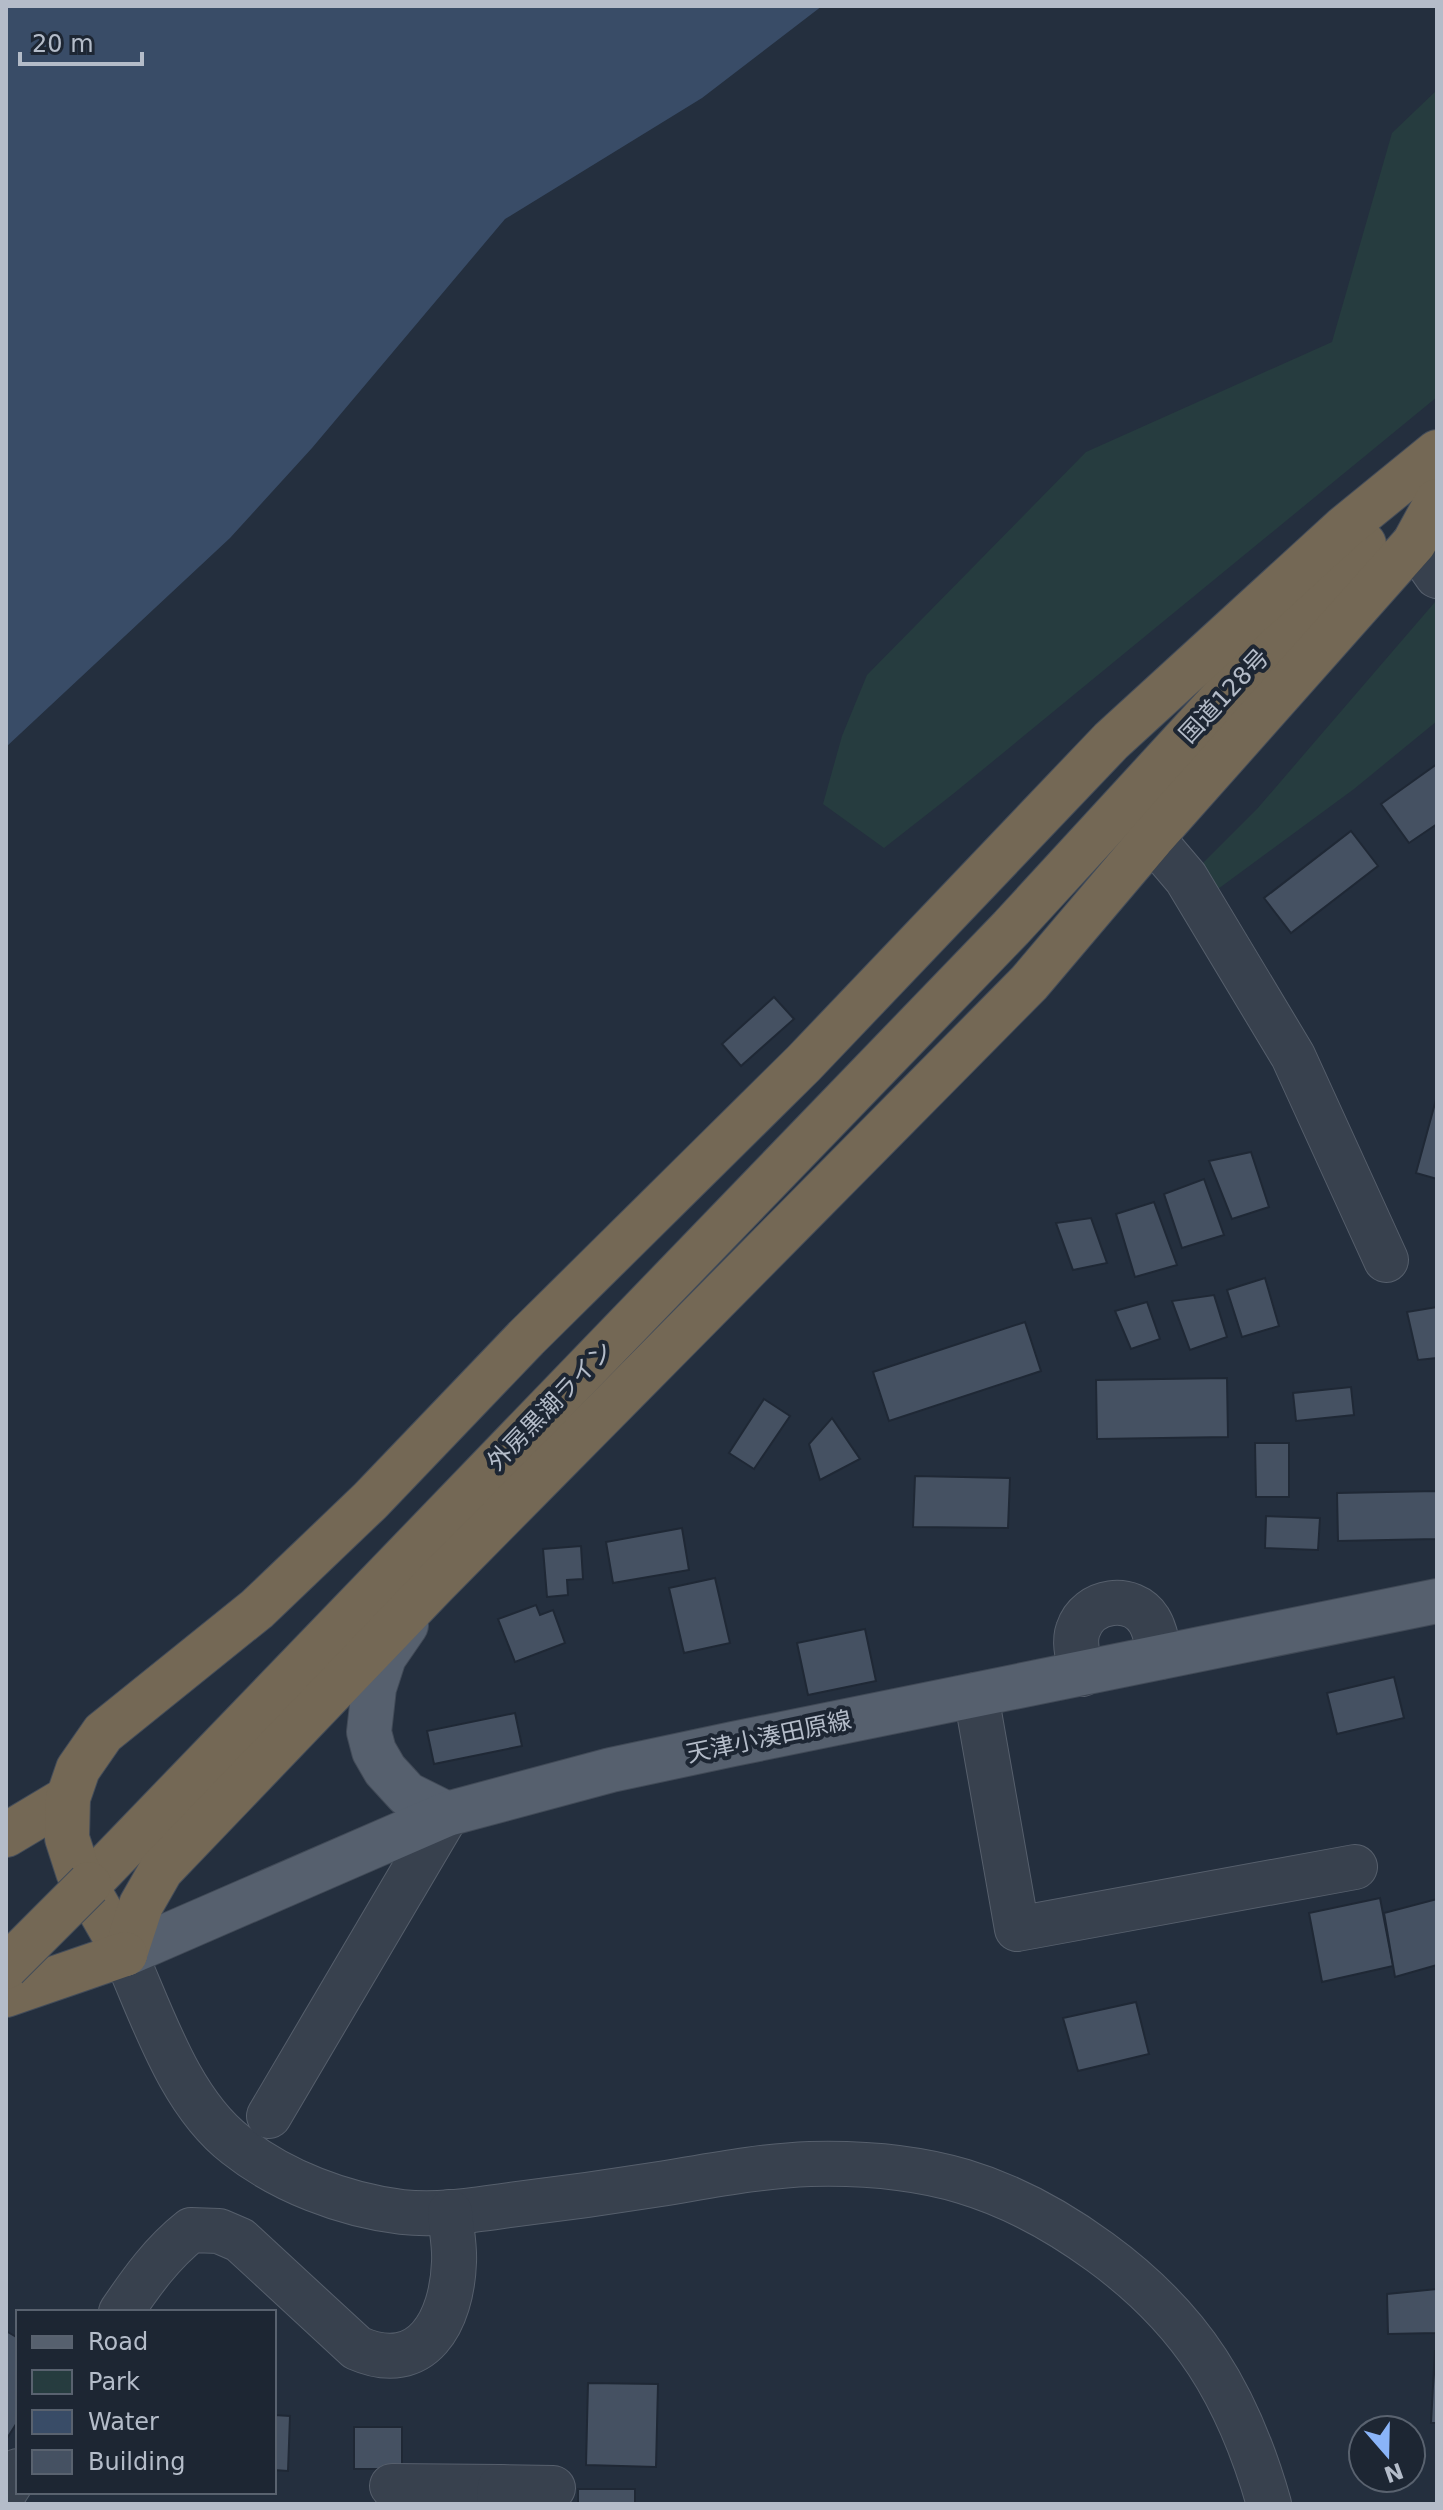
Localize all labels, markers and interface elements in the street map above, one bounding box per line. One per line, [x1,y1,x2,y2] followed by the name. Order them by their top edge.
[20,16,142,66] scale bar
[32,30,94,58] text: 20 m
[1174,643,1274,749] street label: 国道128号
[482,1336,618,1476] street label: 外房黒潮ライン
[684,1706,854,1768] street label: 天津小湊田原線
[16,2310,276,2494] legend
[88,2328,148,2356] text: Road
[88,2368,140,2396] text: Park
[88,2408,159,2436] text: Water
[1347,2414,1427,2494] north arrow
[88,2448,185,2476] text: Building
[1381,2457,1407,2487] text: N

